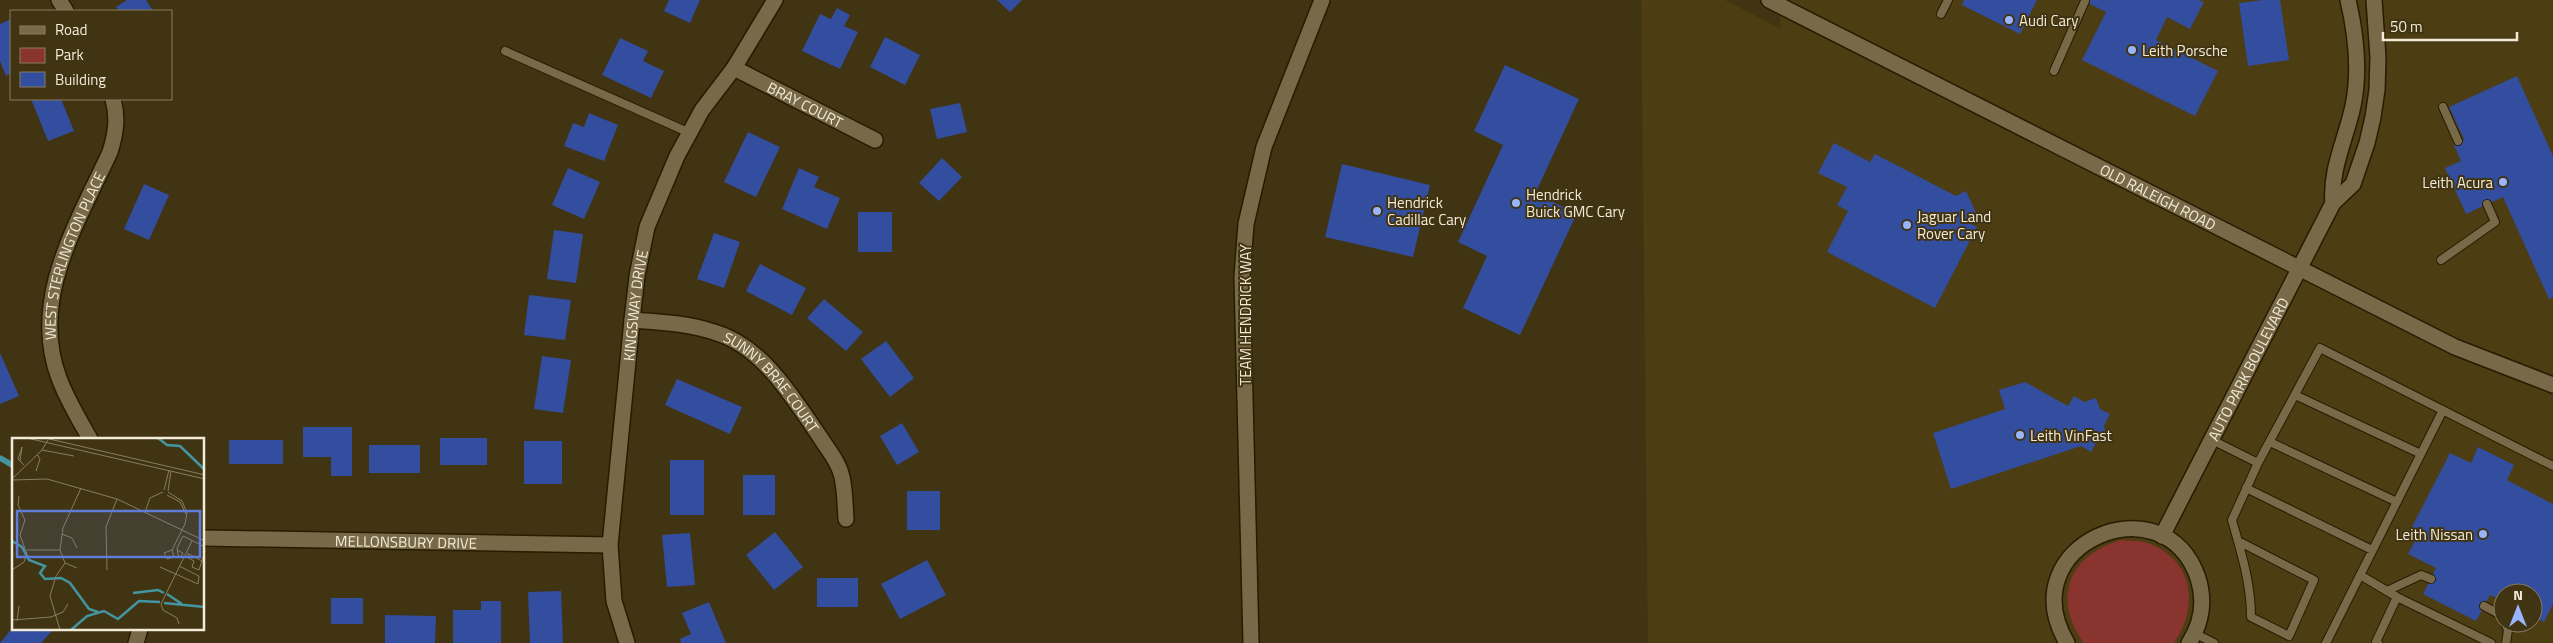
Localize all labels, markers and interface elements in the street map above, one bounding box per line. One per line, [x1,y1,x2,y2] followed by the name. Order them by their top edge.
[2019,9,2079,32] place label: Audi Cary
[10,10,172,100] legend
[2383,10,2517,42] scale bar
[2003,14,2015,26] marker: Audi Cary
[2390,15,2423,38] text: 50 m
[55,18,87,41] text: Road
[2142,39,2228,62] place label: Leith Porsche
[55,43,84,66] text: Park
[2126,44,2138,56] marker: Leith Porsche
[55,68,106,91] text: Building
[763,75,847,133] street label: BRAY COURT
[2096,158,2220,236] street label: OLD RALEIGH ROAD
[38,168,111,341] street label: WEST STERLINGTON PLACE
[2422,171,2493,194] place label: Leith Acura
[2497,176,2509,188] marker: Leith Acura
[1526,183,1625,223] place label: Hendrick Buick GMC Cary
[1387,191,1466,231] place label: Hendrick Cadillac Cary
[1510,197,1522,209] marker: Hendrick Buick GMC Cary
[1371,205,1383,217] marker: Hendrick Cadillac Cary
[1917,205,1991,245] place label: Jaguar Land Rover Cary
[1901,219,1913,231] marker: Jaguar Land Rover Cary
[1234,244,1257,386] street label: TEAM HENDRICK WAY
[617,248,654,362] street label: KINGSWAY DRIVE
[2201,293,2294,444] street label: AUTO PARK BOULEVARD
[720,325,825,437] street label: SUNNY BRAE COURT
[2030,424,2113,447] place label: Leith VinFast
[2014,429,2026,441] marker: Leith VinFast
[12,438,205,630] inset map
[2395,523,2473,546] place label: Leith Nissan
[2477,528,2489,540] marker: Leith Nissan
[335,529,477,554] street label: MELLONSBURY DRIVE
[2493,583,2543,633] north arrow
[2513,584,2523,605] text: N

